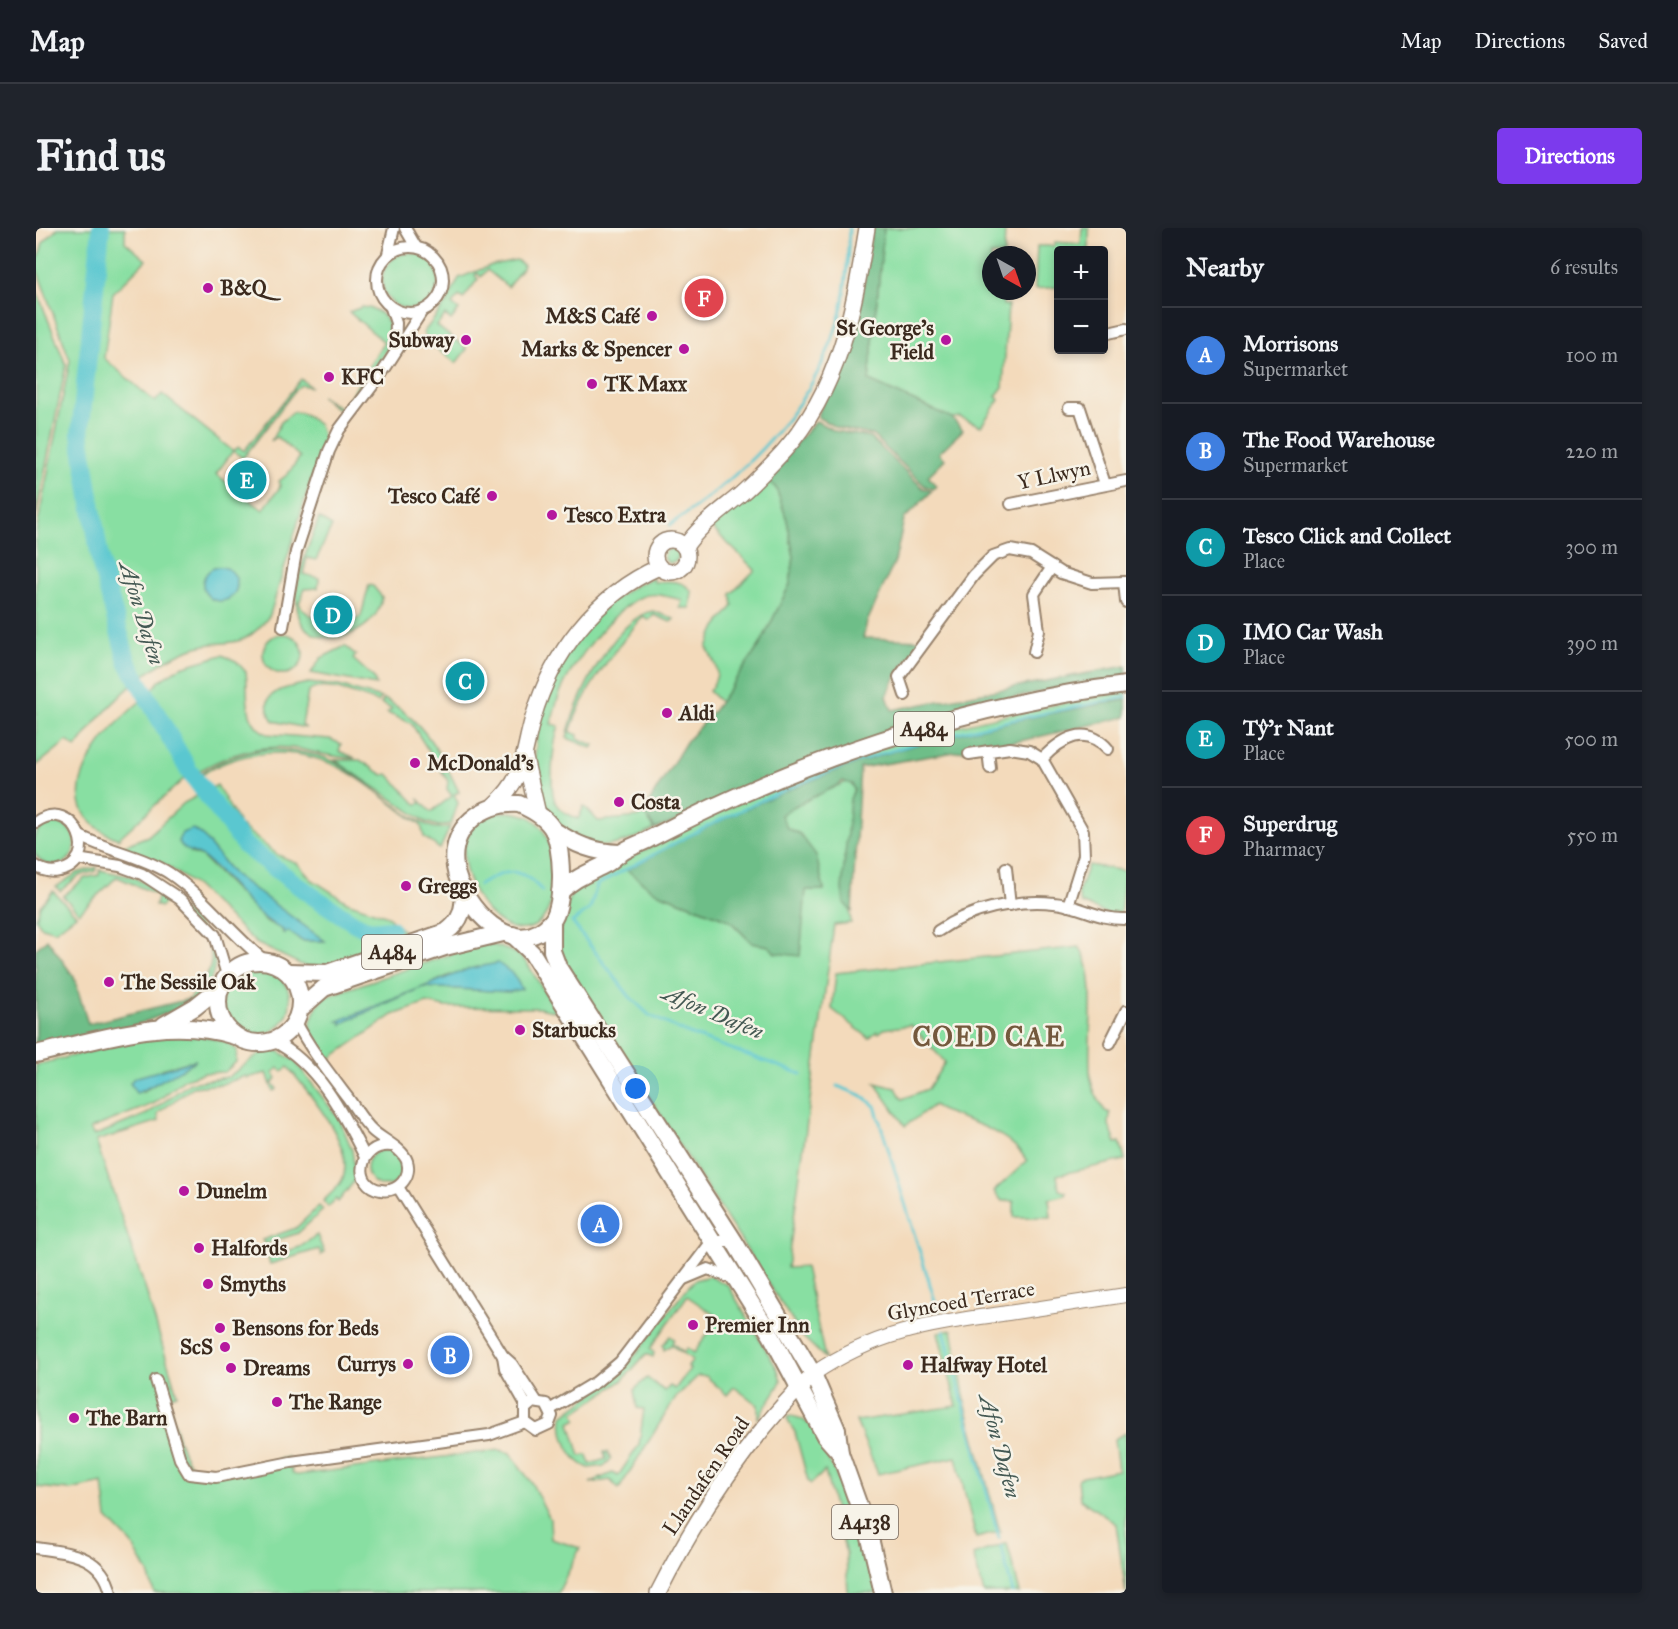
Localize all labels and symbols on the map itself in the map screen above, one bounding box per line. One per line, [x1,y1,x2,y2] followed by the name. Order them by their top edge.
[982,246,1036,300] north arrow
[220,275,282,301] place label: B&Q
[684,276,724,320] pin: F
[201,281,215,295] marker: B&Q
[545,303,640,329] place label: M&S Café
[645,309,659,323] marker: M&S Café
[836,315,934,365] place label: St George's Field
[389,327,455,353] place label: Subway
[459,333,473,347] marker: Subway
[939,333,953,347] marker: St George's Field
[521,336,673,362] place label: Marks & Spencer
[677,342,691,356] marker: Marks & Spencer
[341,364,384,390] place label: KFC
[322,370,336,384] marker: KFC
[603,371,688,397] place label: TK Maxx
[585,377,599,391] marker: TK Maxx
[1015,455,1093,495] street label: Y Llwyn
[228,458,266,502] pin: E
[387,483,480,509] place label: Tesco Café
[485,489,499,503] marker: Tesco Café
[563,502,667,528] place label: Tesco Extra
[545,508,559,522] marker: Tesco Extra
[113,556,171,669] water label: Afon Dafen
[314,592,352,638] pin: D
[446,658,484,704] pin: C
[677,700,715,726] place label: Aldi
[660,706,674,720] marker: Aldi
[894,712,954,746] road number: A484
[427,750,534,776] place label: McDonald's
[408,756,422,770] marker: McDonald's
[631,789,681,815] place label: Costa
[612,795,626,809] marker: Costa
[418,873,477,899] place label: Greggs
[399,879,413,893] marker: Greggs
[362,935,422,969] road number: A484
[120,969,257,995] place label: The Sessile Oak
[102,975,116,989] marker: The Sessile Oak
[657,978,768,1045] water label: Afon Dafen
[532,1017,616,1043] place label: Starbucks
[912,1020,1066,1053] district label: COED CAE
[513,1023,527,1037] marker: Starbucks
[621,1074,650,1103] your location
[196,1178,268,1204] place label: Dunelm
[177,1184,191,1198] marker: Dunelm
[580,1202,620,1246] pin: A
[211,1235,288,1261] place label: Halfords
[192,1241,206,1255] marker: Halfords
[220,1271,286,1297] place label: Smyths
[885,1275,1037,1327] street label: Glyncoed Terrace
[201,1277,215,1291] marker: Smyths
[705,1312,810,1338] place label: Premier Inn
[232,1315,379,1341] place label: Bensons for Beds
[686,1318,700,1332] marker: Premier Inn
[213,1321,227,1335] marker: Bensons for Beds
[430,1332,470,1378] pin: B
[180,1334,213,1360] place label: ScS
[218,1340,232,1354] marker: ScS
[337,1351,396,1377] place label: Currys
[920,1352,1048,1378] place label: Halfway Hotel
[243,1355,311,1381] place label: Dreams
[401,1357,415,1371] marker: Currys
[901,1358,915,1372] marker: Halfway Hotel
[224,1361,238,1375] marker: Dreams
[288,1389,382,1415] place label: The Range
[973,1389,1027,1502] water label: Afon Dafen
[270,1395,284,1409] marker: The Range
[85,1405,168,1431] place label: The Barn
[67,1411,81,1425] marker: The Barn
[657,1411,755,1540] street label: Llandafen Road
[832,1505,898,1539] road number: A4138

